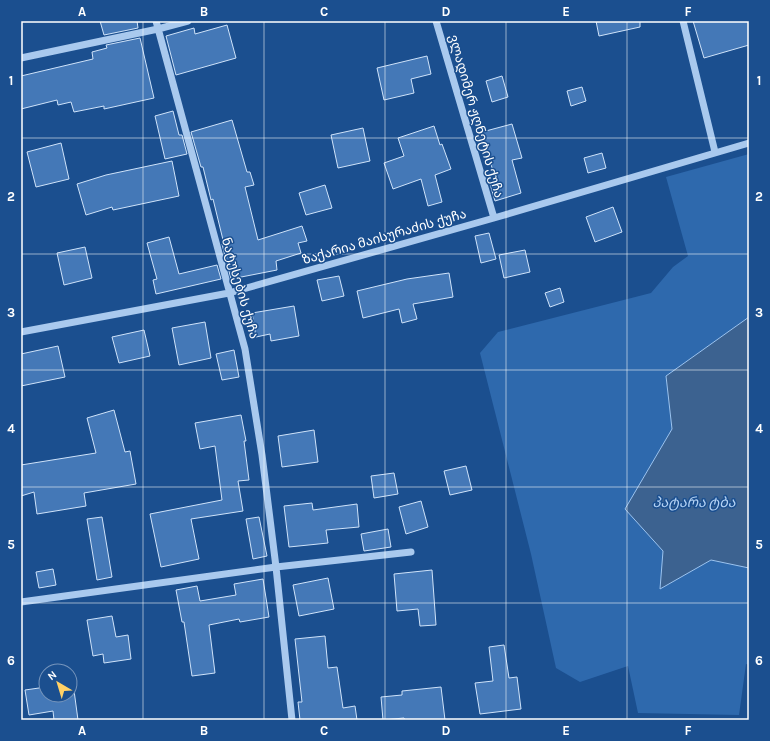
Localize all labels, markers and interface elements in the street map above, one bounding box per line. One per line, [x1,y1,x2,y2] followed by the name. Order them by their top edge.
[78,4,86,19] text: A
[200,4,208,19] text: B
[320,4,328,19] text: C
[442,4,451,19] text: D
[562,4,570,19] text: E
[684,4,692,19] text: F
[445,33,507,200] street label: ვლადიმერ ჟღნეტის ქუჩა
[9,73,13,88] text: 1
[757,73,761,88] text: 1
[7,189,15,204] text: 2
[755,189,763,204] text: 2
[300,206,468,267] street label: ზაქარია მაისურაძის ქუჩა
[219,236,262,340] street label: ნატუსების ქუჩა
[7,305,15,320] text: 3
[755,305,763,320] text: 3
[7,421,15,436] text: 4
[755,421,763,436] text: 4
[652,494,736,511] water label: პატარა ტბა
[7,537,15,552] text: 5
[755,537,763,552] text: 5
[7,653,15,668] text: 6
[755,653,763,668] text: 6
[38,663,78,703] north arrow
[45,668,59,683] text: N
[78,723,86,738] text: A
[200,723,208,738] text: B
[320,723,328,738] text: C
[442,723,451,738] text: D
[562,723,570,738] text: E
[684,723,692,738] text: F

